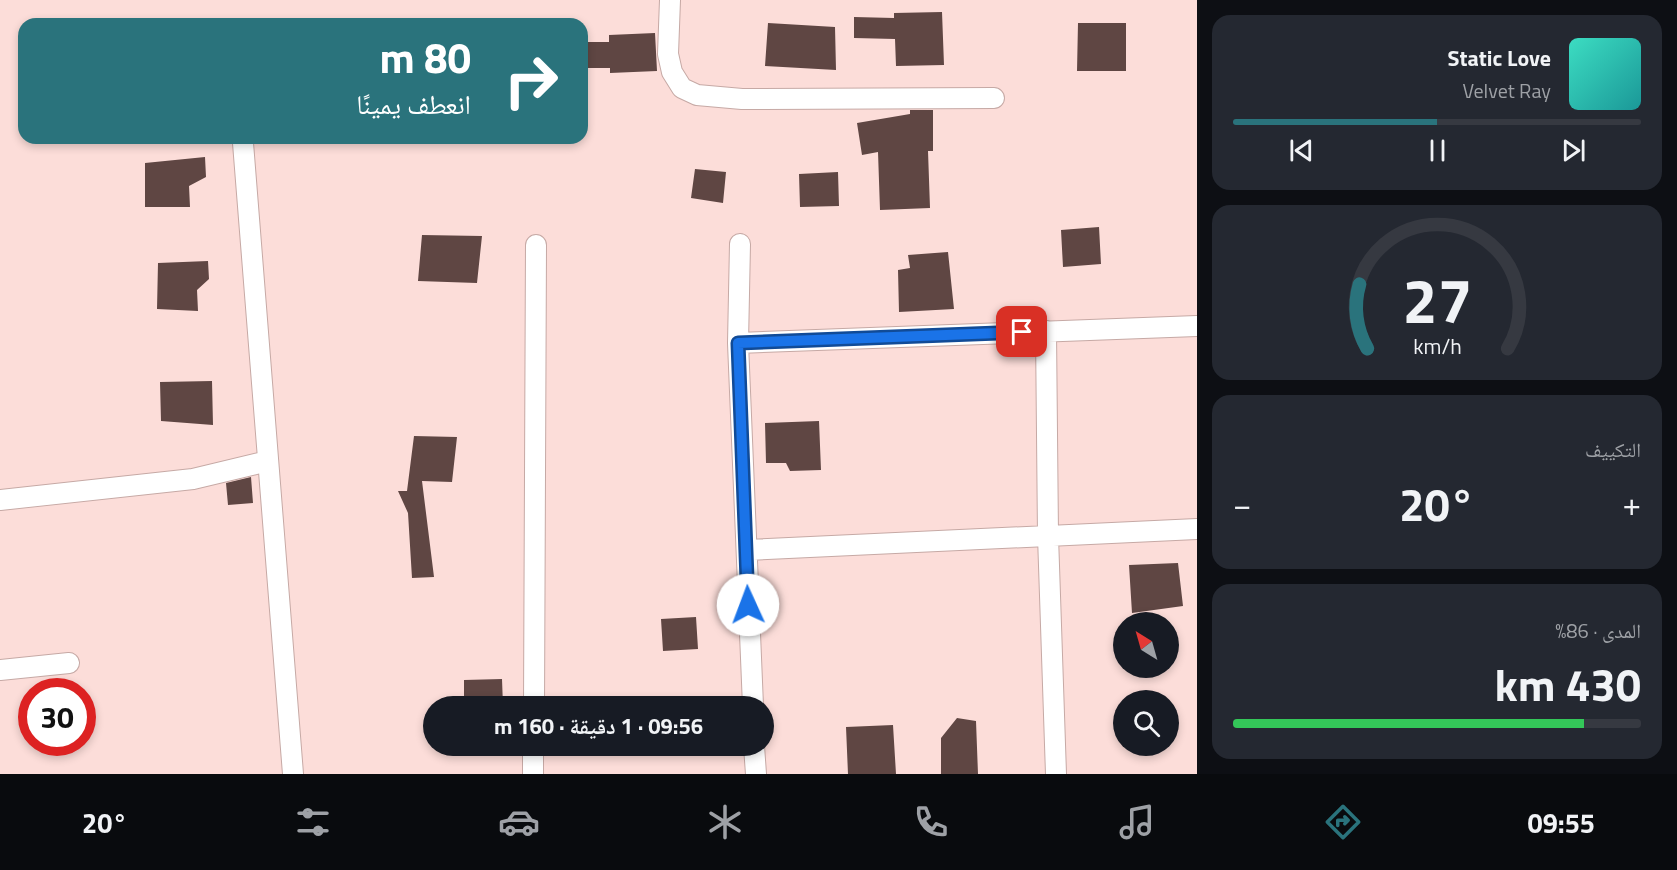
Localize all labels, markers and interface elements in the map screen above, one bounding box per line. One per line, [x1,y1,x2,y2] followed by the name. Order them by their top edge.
[379,25,471,89] text: 80 m
[1448,41,1551,75] text: Static Love
[492,42,570,120] icon: right
[1462,75,1551,106] text: Velvet Ray
[356,83,471,124] text: انعطف يمينًا
[1285,134,1318,167] icon: previous
[1421,134,1454,167] icon: pause
[1557,134,1590,167] icon: next
[1402,252,1472,347] text: 27
[996,306,1047,357] pin
[1005,315,1038,348] icon: arrive
[1413,331,1461,363] text: km/h
[1585,434,1641,465] text: التكييف
[1399,470,1475,538] text: 20°
[1233,479,1251,529] text: −
[1623,479,1641,529] text: +
[716,573,780,637] position arrow
[1113,612,1179,678] north arrow
[1113,612,1179,756] map controls
[1555,615,1641,646] text: المدى · 86%
[1495,650,1641,718] text: 430 km
[18,678,96,756] speed limit sign: 30
[1113,690,1179,756] button: search
[494,709,703,743] text: 09:56 · 1 دقيقة · 160 m
[292,801,334,843] icon: filters
[498,801,540,843] icon: car
[704,801,746,843] icon: climate
[910,801,952,843] icon: phone
[1116,801,1158,843] icon: music
[1322,801,1364,843] icon: directions
[82,802,127,843] text: 20°
[1528,802,1595,843] text: 09:55

